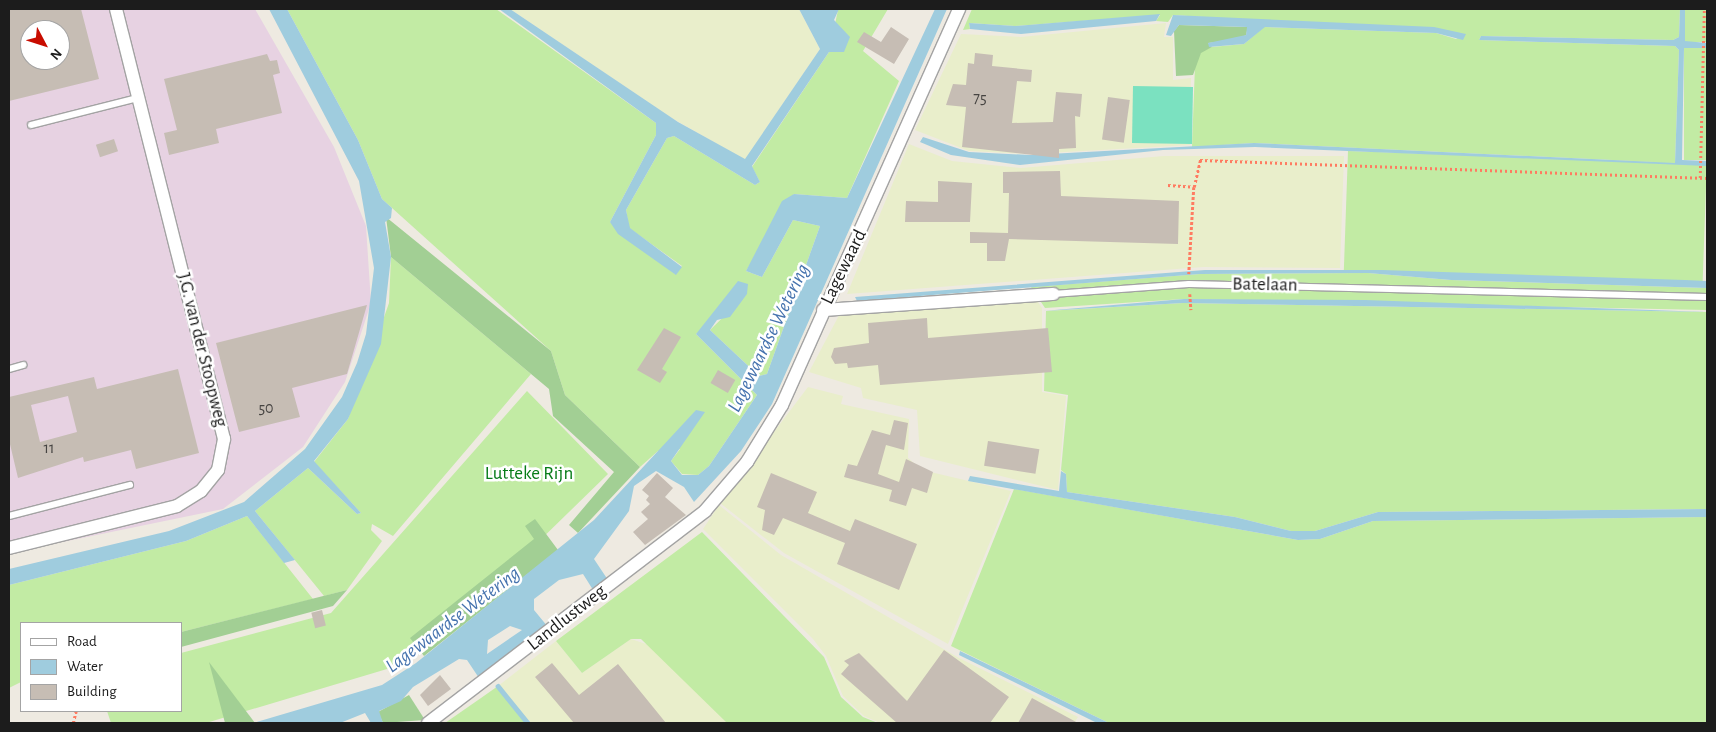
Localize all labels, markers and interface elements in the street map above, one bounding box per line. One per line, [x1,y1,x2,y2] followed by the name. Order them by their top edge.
[20,20,70,70] north arrow
[47,46,64,62] text: N
[973,88,987,108] house number: 75
[816,226,872,308] street label: Lagewaard
[723,260,815,416] water label: Lagewaardse Wetering
[172,271,232,429] street label: J.G. van der Stoopweg
[1232,273,1298,297] street label: Batelaan
[258,398,274,418] house number: 50
[43,438,55,458] house number: 11
[485,463,573,485] park label: Lutteke Rijn
[381,562,525,678] water label: Lagewaardse Wetering
[523,580,611,656] street label: Landlustweg
[20,622,182,712] legend
[67,634,97,649] text: Road
[67,659,103,674] text: Water
[67,684,117,699] text: Building

